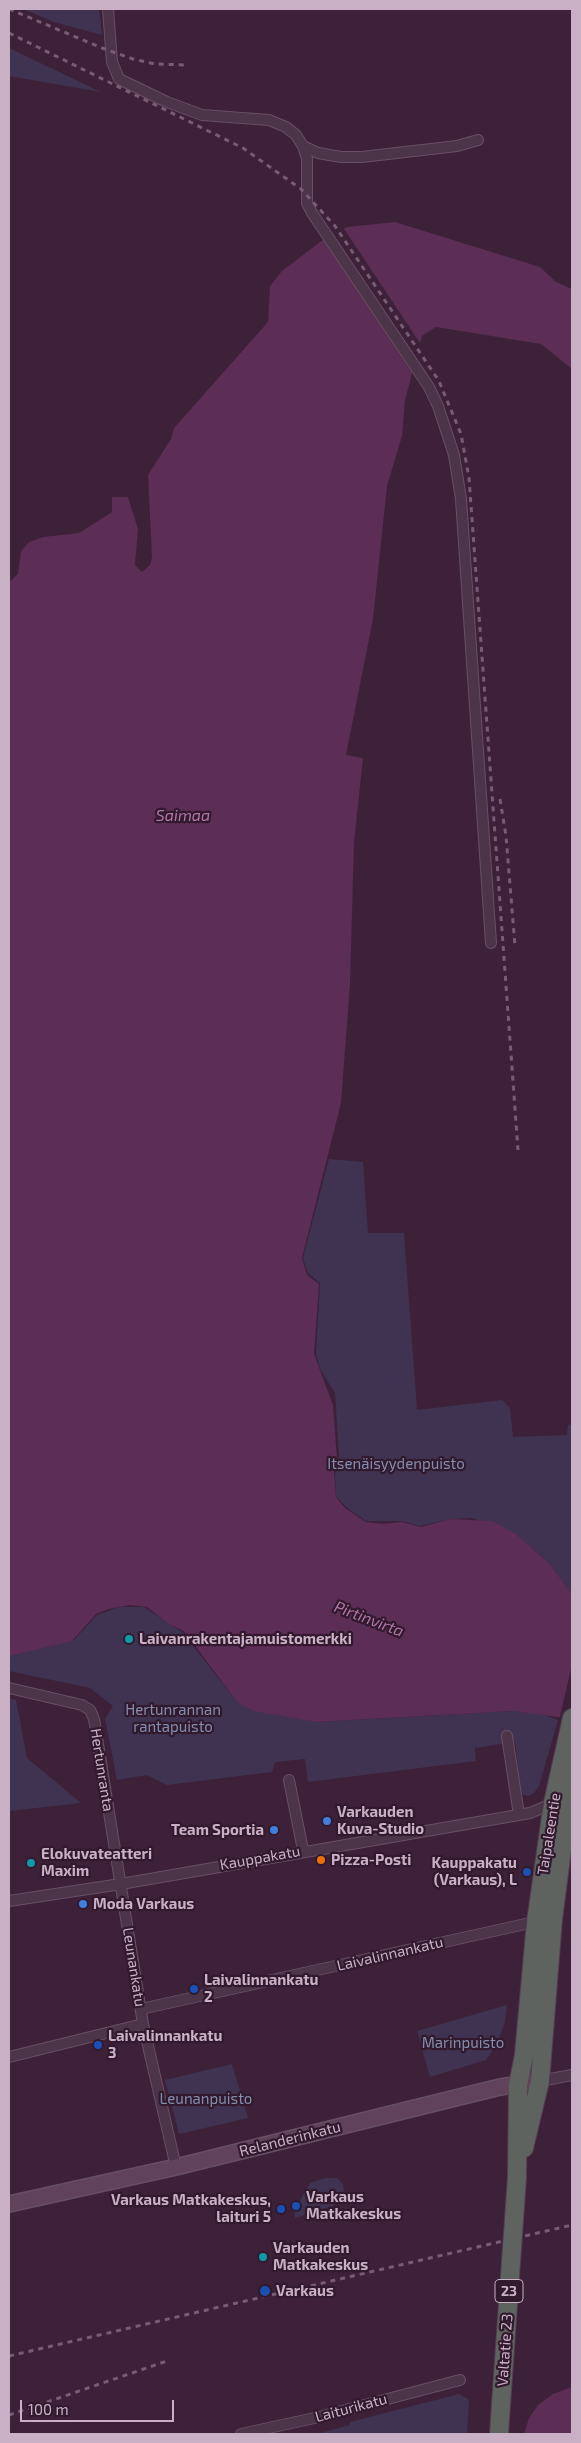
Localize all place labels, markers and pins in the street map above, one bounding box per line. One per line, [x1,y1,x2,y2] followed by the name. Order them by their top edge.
[139,1630,352,1648] place label: Laivanrakentajamuistomerkki
[123,1633,135,1645] marker: Laivanrakentajamuistomerkki
[337,1803,424,1838] place label: Varkauden Kuva-Studio
[321,1815,333,1827] marker: Varkauden Kuva-Studio
[171,1821,264,1839] place label: Team Sportia
[268,1824,280,1836] marker: Team Sportia
[41,1845,152,1880] place label: Elokuvateatteri Maxim
[331,1851,411,1869] place label: Pizza-Posti
[315,1854,327,1866] marker: Pizza-Posti
[432,1854,517,1889] place label: Kauppakatu (Varkaus), L
[25,1857,37,1869] marker: Elokuvateatteri Maxim
[521,1866,533,1878] marker: Kauppakatu (Varkaus), L
[93,1895,194,1913] place label: Moda Varkaus
[77,1898,89,1910] marker: Moda Varkaus
[204,1971,318,2006] place label: Laivalinnankatu 2
[188,1983,200,1995] marker: Laivalinnankatu 2
[108,2027,222,2062] place label: Laivalinnankatu 3
[92,2039,104,2051] marker: Laivalinnankatu 3
[306,2188,401,2223] place label: Varkaus Matkakeskus
[111,2191,271,2226] place label: Varkaus Matkakeskus, laituri 5
[290,2200,302,2212] marker: Varkaus Matkakeskus
[275,2203,287,2215] marker: Varkaus Matkakeskus, laituri 5
[273,2239,368,2274] place label: Varkauden Matkakeskus
[257,2251,269,2263] marker: Varkauden Matkakeskus
[276,2282,334,2300] place label: Varkaus
[258,2284,272,2298] marker: Varkaus

